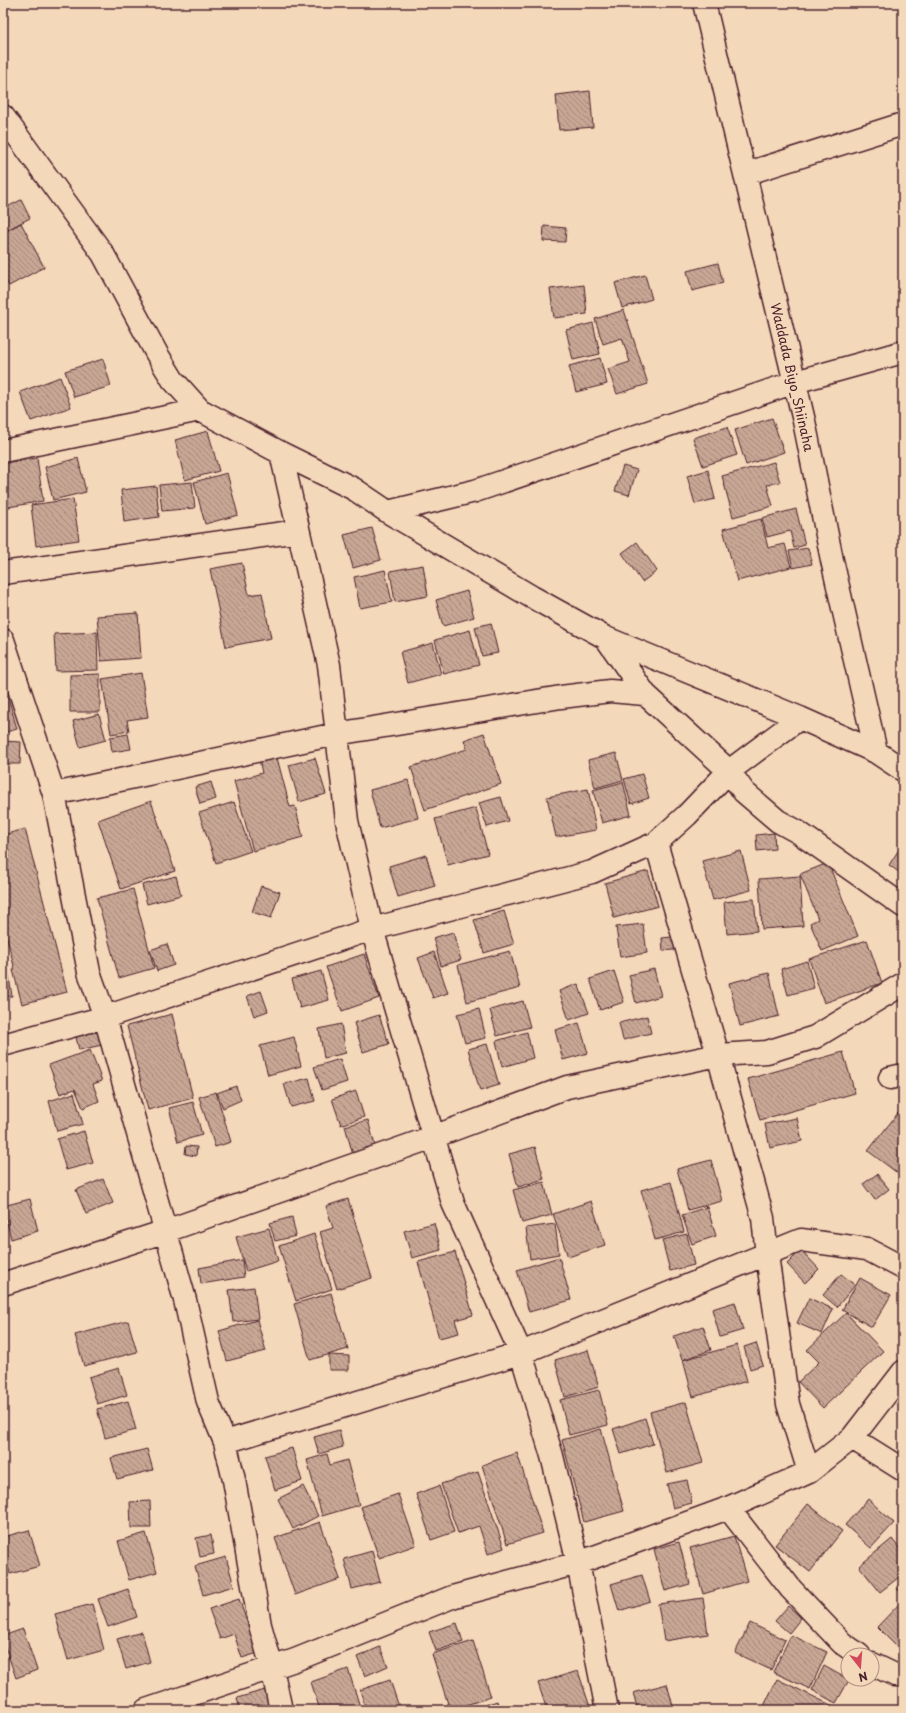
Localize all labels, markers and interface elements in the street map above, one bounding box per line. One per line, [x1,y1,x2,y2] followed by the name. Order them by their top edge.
[767,301,819,454] street label: Waddada Biyo_Shiinaha
[840,1647,880,1687] north arrow
[856,1668,870,1687] text: N

